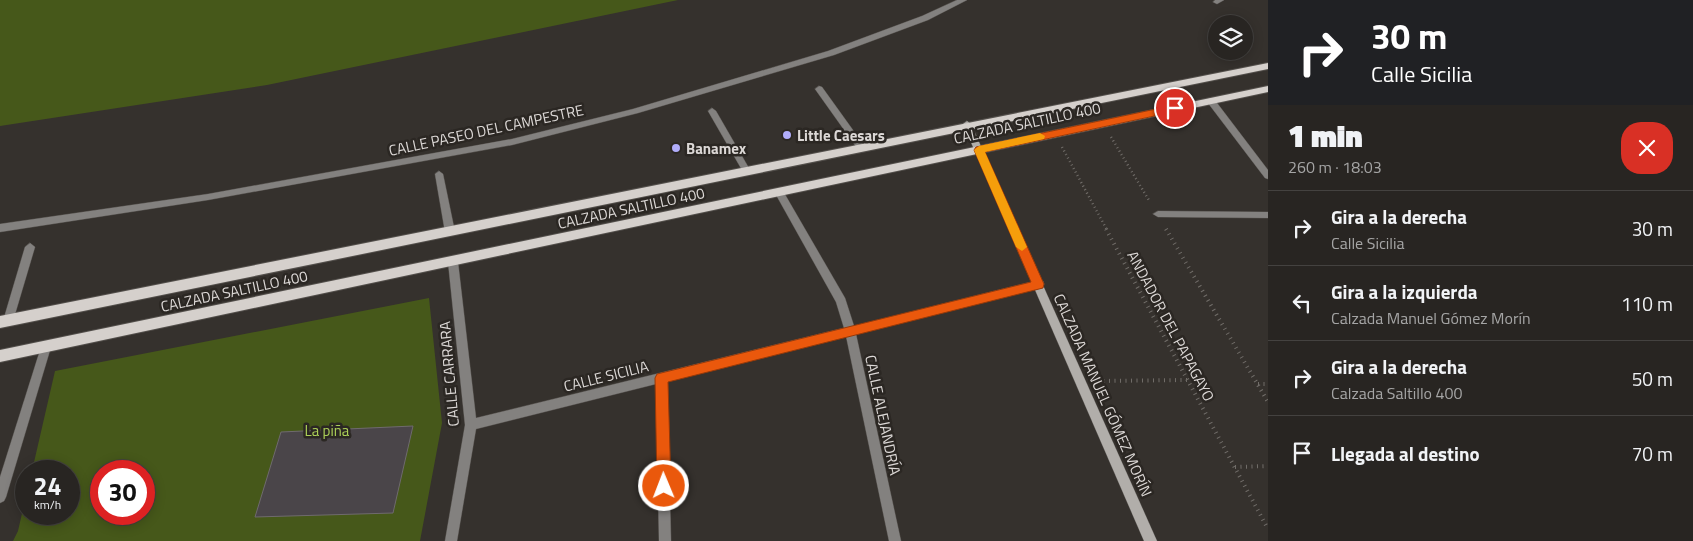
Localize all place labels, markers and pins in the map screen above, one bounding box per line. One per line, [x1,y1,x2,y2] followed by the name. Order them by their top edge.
[1154,87,1196,129] pin
[797,124,885,147] place label: Little Caesars
[781,129,793,141] marker: Little Caesars
[686,137,746,160] place label: Banamex
[670,142,682,154] marker: Banamex

